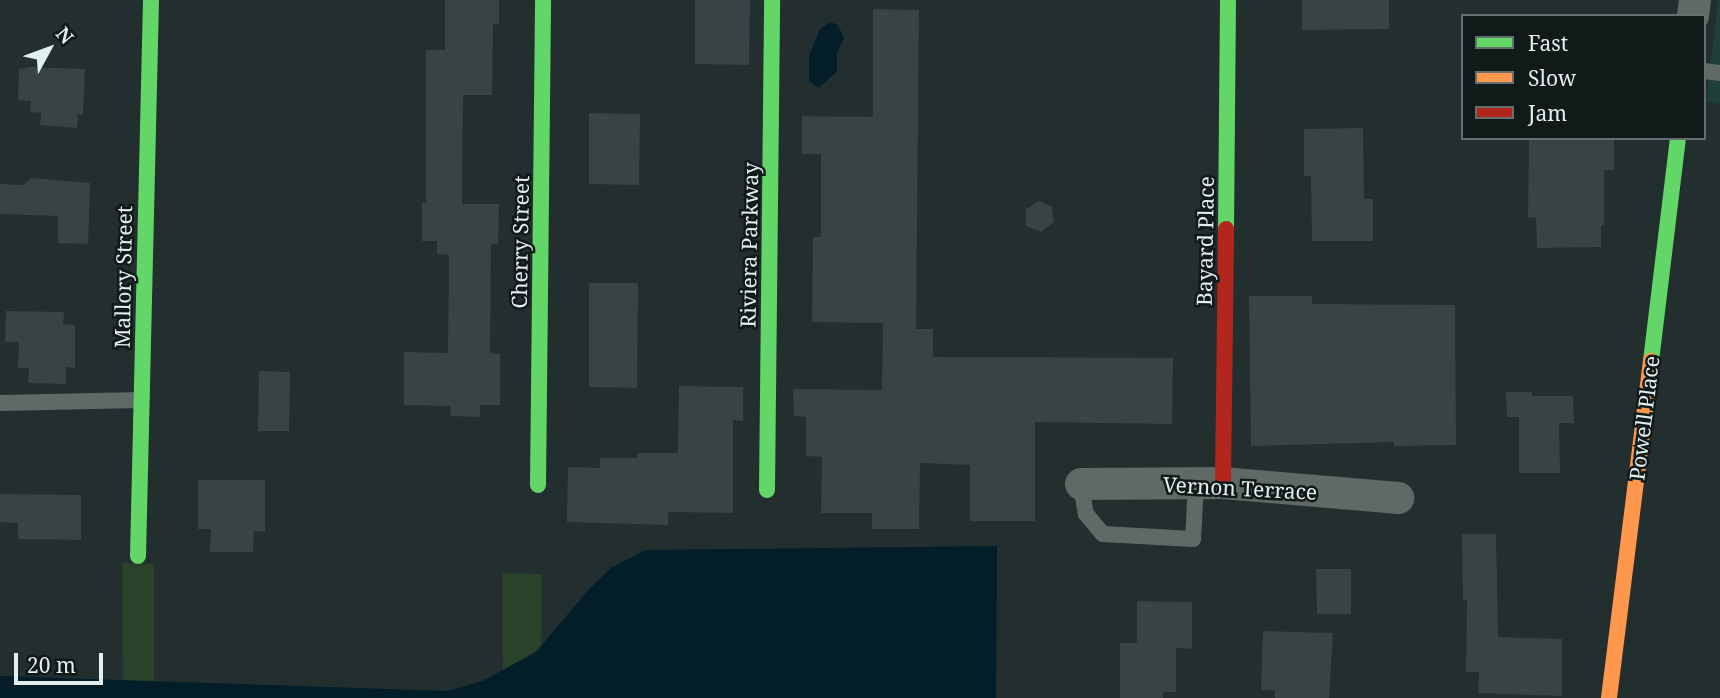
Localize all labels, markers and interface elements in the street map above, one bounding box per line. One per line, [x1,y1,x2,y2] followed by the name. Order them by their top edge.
[14,14,84,84] north arrow
[1461,14,1706,140] legend
[50,21,80,49] text: N
[1528,29,1568,57] text: Fast
[1528,64,1576,92] text: Slow
[1528,99,1567,127] text: Jam
[735,162,763,328] street label: Riviera Parkway
[506,175,534,309] street label: Cherry Street
[1191,176,1219,306] street label: Bayard Place
[109,206,137,348] street label: Mallory Street
[1624,354,1664,482] street label: Powell Place
[1162,471,1318,505] street label: Vernon Terrace
[18,638,107,682] scale bar
[27,651,76,679] text: 20 m

